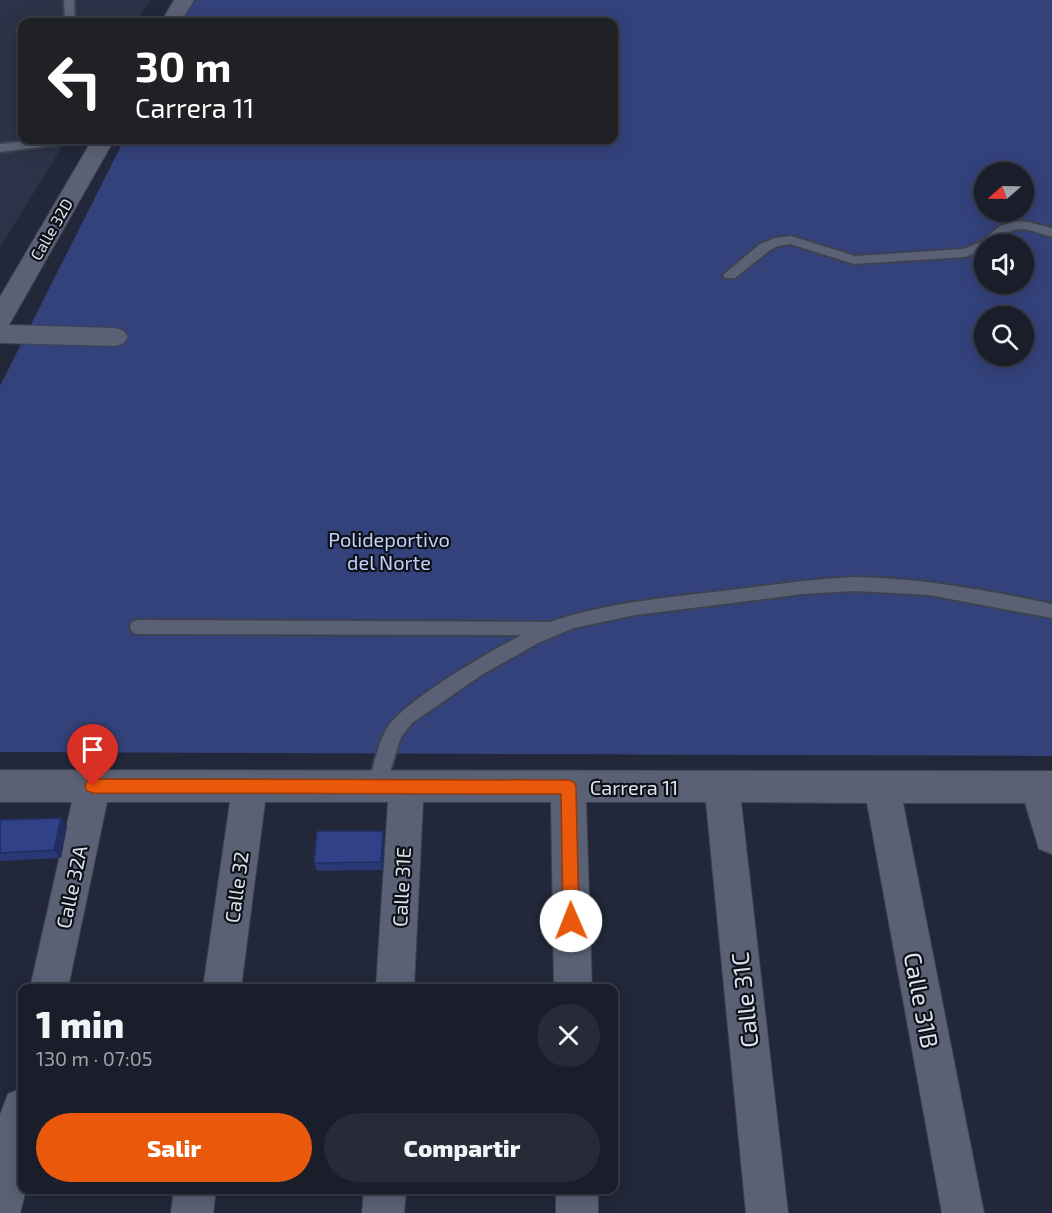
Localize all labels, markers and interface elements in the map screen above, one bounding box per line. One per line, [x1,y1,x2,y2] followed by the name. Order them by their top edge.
[135,40,231,90] text: 30 m
[36,42,114,120] icon: left
[135,91,254,123] text: Carrera 11
[974,162,1034,222] north arrow
[974,162,1034,366] map controls
[26,195,76,263] street label: Calle 32D
[974,234,1034,294] button: sound
[974,306,1034,366] button: search
[328,527,450,574] park label: Polideportivo del Norte
[67,724,118,786] pin
[76,733,109,766] icon: arrive
[590,775,678,799] street label: Carrera 11
[51,843,92,931] street label: Calle 32A
[387,847,415,927] street label: Calle 31E
[219,850,253,924] street label: Calle 32
[539,889,603,953] position arrow
[898,950,946,1050] street label: Calle 31B
[725,951,763,1049] street label: Calle 31C
[36,1002,124,1045] text: 1 min
[537,1004,600,1067] button: close
[36,1046,153,1070] text: 130 m · 07:05
[36,1113,312,1182] button: Salir
[324,1113,600,1182] button: Compartir

